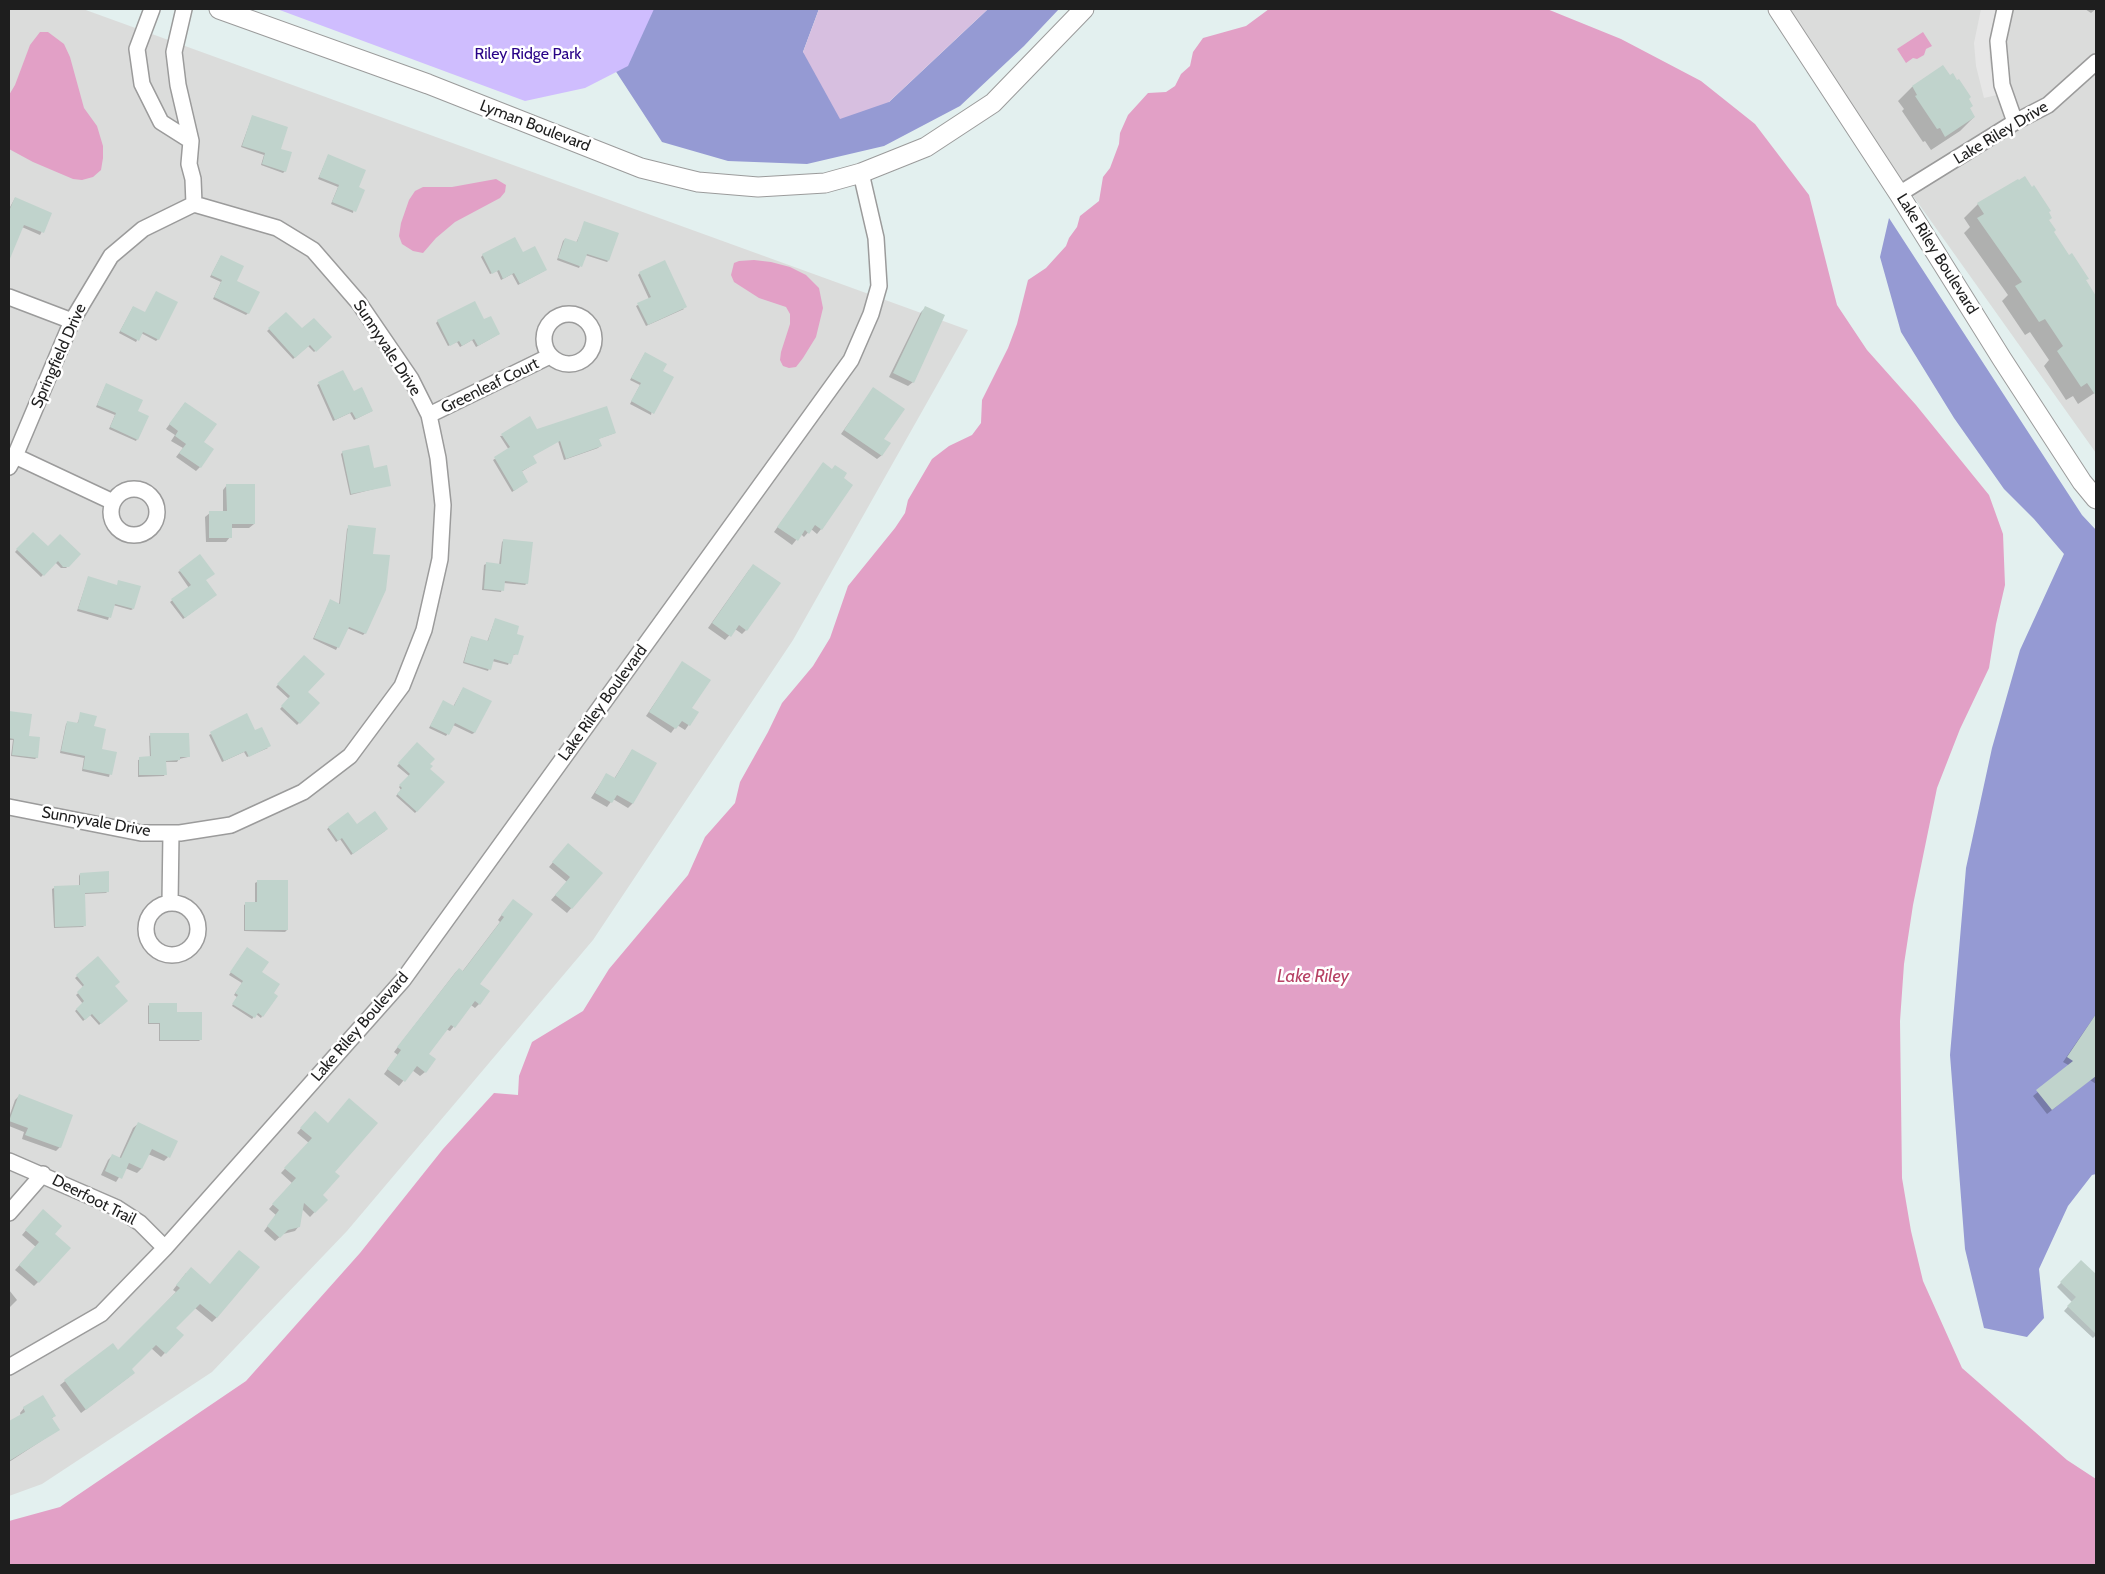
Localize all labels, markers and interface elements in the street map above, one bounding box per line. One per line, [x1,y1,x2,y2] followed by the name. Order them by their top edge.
[475,44,581,64] park label: Riley Ridge Park
[477,96,593,156] street label: Lyman Boulevard
[1950,97,2052,169] street label: Lake Riley Drive
[1892,190,1982,318] street label: Lake Riley Boulevard
[349,297,425,399] street label: Sunnyvale Drive
[27,301,91,411] street label: Springfield Drive
[438,354,542,418] street label: Greenleaf Court
[555,641,651,765] street label: Lake Riley Boulevard
[40,803,152,841] street label: Sunnyvale Drive
[1277,966,1349,988] water label: Lake Riley
[307,968,413,1086] street label: Lake Riley Boulevard
[49,1171,139,1229] street label: Deerfoot Trail

